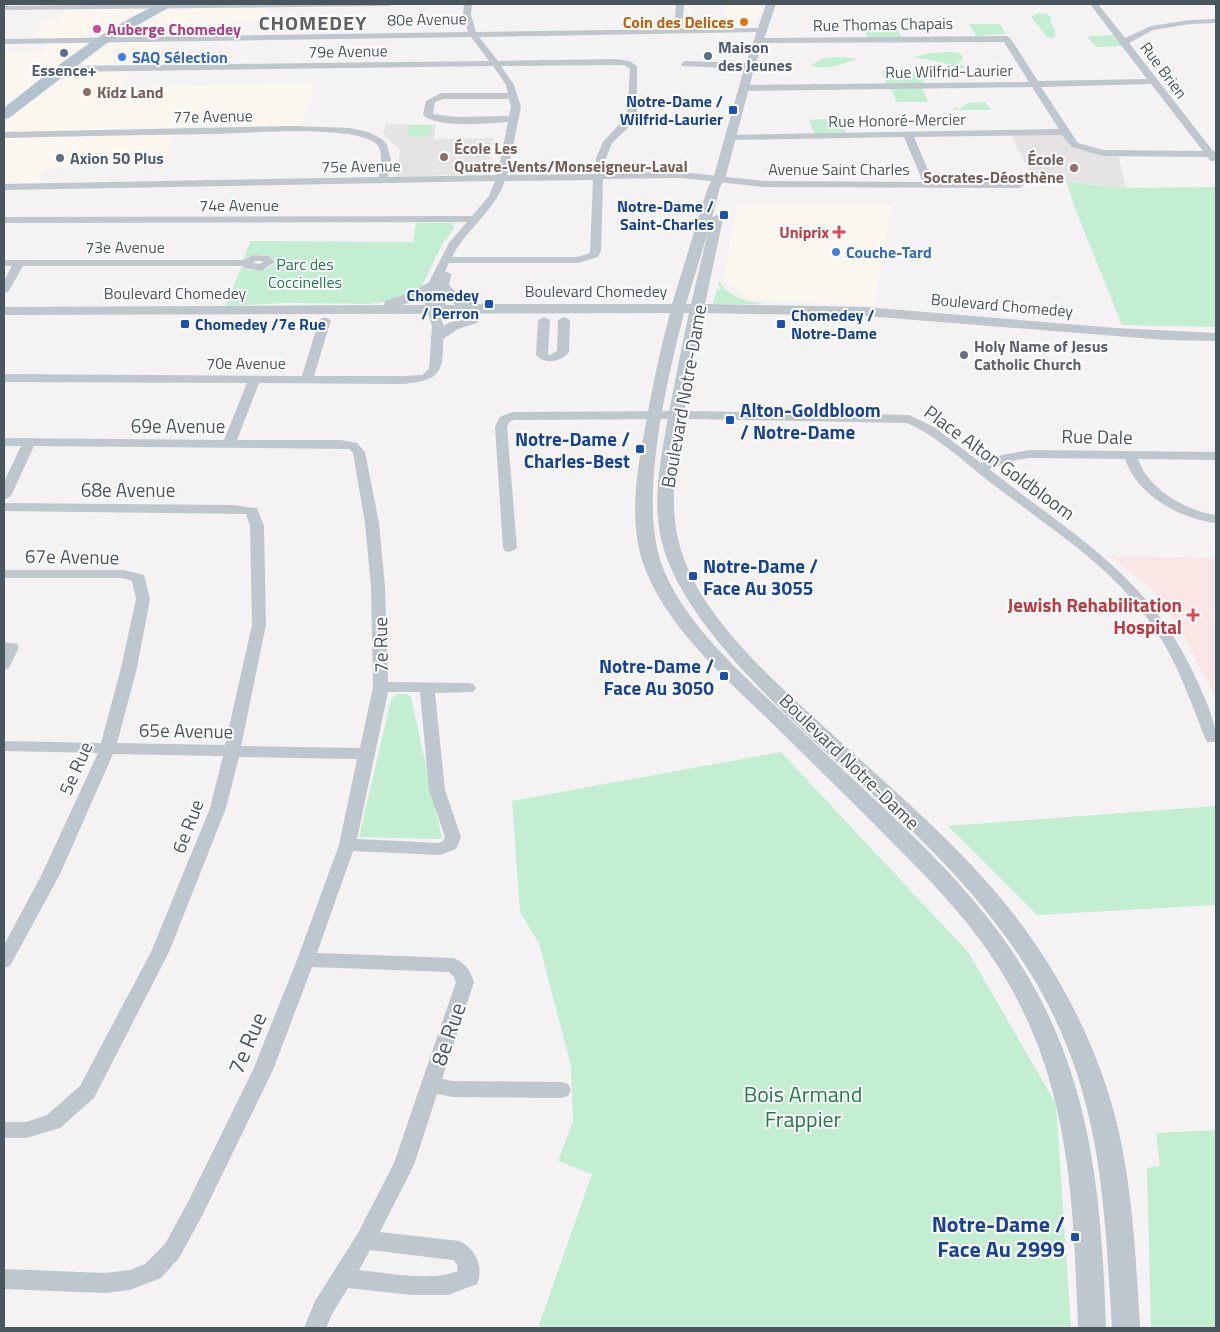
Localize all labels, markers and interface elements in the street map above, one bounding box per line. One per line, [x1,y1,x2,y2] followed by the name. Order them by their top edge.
[387,6,467,32] street label: 80e Avenue
[259,7,367,38] district label: CHOMEDEY
[623,10,734,34] place label: Coin des Delices
[813,11,953,37] street label: Rue Thomas Chapais
[738,16,750,28] marker: Coin des Delices
[107,17,241,41] place label: Auberge Chomedey
[91,23,103,35] marker: Auberge Chomedey
[718,35,792,77] place label: Maison des Jeunes
[1135,37,1193,103] street label: Rue Brien
[308,38,388,64] street label: 79e Avenue
[132,45,228,69] place label: SAQ Sélection
[58,47,70,59] marker: Essence+
[702,50,714,62] marker: Maison des Jeunes
[116,51,128,63] marker: SAQ Sélection
[31,58,97,82] place label: Essence+
[885,58,1014,84] street label: Rue Wilfrid-Laurier
[97,80,164,104] place label: Kidz Land
[81,86,93,98] marker: Kidz Land
[620,89,723,131] place label: Notre-Dame / Wilfrid-Laurier
[173,103,253,129] street label: 77e Avenue
[727,104,739,116] marker: Notre-Dame / Wilfrid-Laurier
[828,107,966,133] street label: Rue Honoré-Mercier
[454,136,688,178] place label: École Les Quatre-Vents/Monseigneur-Laval
[70,146,164,170] place label: Axion 50 Plus
[923,147,1064,189] place label: École Socrates-Déosthène
[438,151,450,163] marker: École Les Quatre-Vents/Monseigneur-Laval
[54,152,66,164] marker: Axion 50 Plus
[321,153,401,179] street label: 75e Avenue
[768,157,910,181] street label: Avenue Saint Charles
[1068,162,1080,174] marker: École Socrates-Déosthène
[199,193,279,217] street label: 74e Avenue
[617,194,714,236] place label: Notre-Dame / Saint-Charles
[718,209,730,221] marker: Notre-Dame / Saint-Charles
[779,220,829,244] place label: Uniprix
[833,226,845,238] marker: Uniprix
[85,235,165,259] street label: 73e Avenue
[846,240,932,264] place label: Couche-Tard
[830,246,842,258] marker: Couche-Tard
[268,252,342,294] park label: Parc des Coccinelles
[525,279,668,303] street label: Boulevard Chomedey
[104,281,247,305] street label: Boulevard Chomedey
[407,283,479,325] place label: Chomedey / Perron
[930,287,1074,323] street label: Boulevard Chomedey
[483,298,495,310] marker: Chomedey / Perron
[653,302,713,490] street label: Boulevard Notre-Dame
[791,303,877,345] place label: Chomedey / Notre-Dame
[195,312,326,336] place label: Chomedey /7e Rue
[179,318,191,330] marker: Chomedey /7e Rue
[775,318,787,330] marker: Chomedey / Notre-Dame
[974,334,1108,376] place label: Holy Name of Jesus Catholic Church
[958,349,970,361] marker: Holy Name of Jesus Catholic Church
[206,351,286,375] street label: 70e Avenue
[740,395,881,446] place label: Alton-Goldbloom / Notre-Dame
[918,397,1082,527] street label: Place Alton Goldbloom
[131,411,225,440] street label: 69e Avenue
[724,414,736,426] marker: Alton-Goldbloom / Notre-Dame
[1061,421,1133,451] street label: Rue Dale
[515,424,630,475] place label: Notre-Dame / Charles-Best
[634,443,646,455] marker: Notre-Dame / Charles-Best
[81,475,175,504] street label: 68e Avenue
[25,541,119,571] street label: 67e Avenue
[703,551,818,602] place label: Notre-Dame / Face Au 3055
[687,570,699,582] marker: Notre-Dame / Face Au 3055
[1008,590,1182,641] place label: Jewish Rehabilitation Hospital
[1186,608,1200,622] marker: Jewish Rehabilitation Hospital
[365,617,395,673] street label: 7e Rue
[599,651,714,702] place label: Notre-Dame / Face Au 3050
[718,670,730,682] marker: Notre-Dame / Face Au 3050
[773,686,927,836] street label: Boulevard Notre-Dame
[139,715,233,745] street label: 65e Avenue
[50,737,100,799] street label: 5e Rue
[163,795,211,857] street label: 6e Rue
[421,998,475,1070] street label: 8e Rue
[219,1007,275,1079] street label: 7e Rue
[744,1077,862,1136] park label: Bois Armand Frappier
[932,1207,1065,1266] place label: Notre-Dame / Face Au 2999
[1069,1231,1081,1243] marker: Notre-Dame / Face Au 2999

